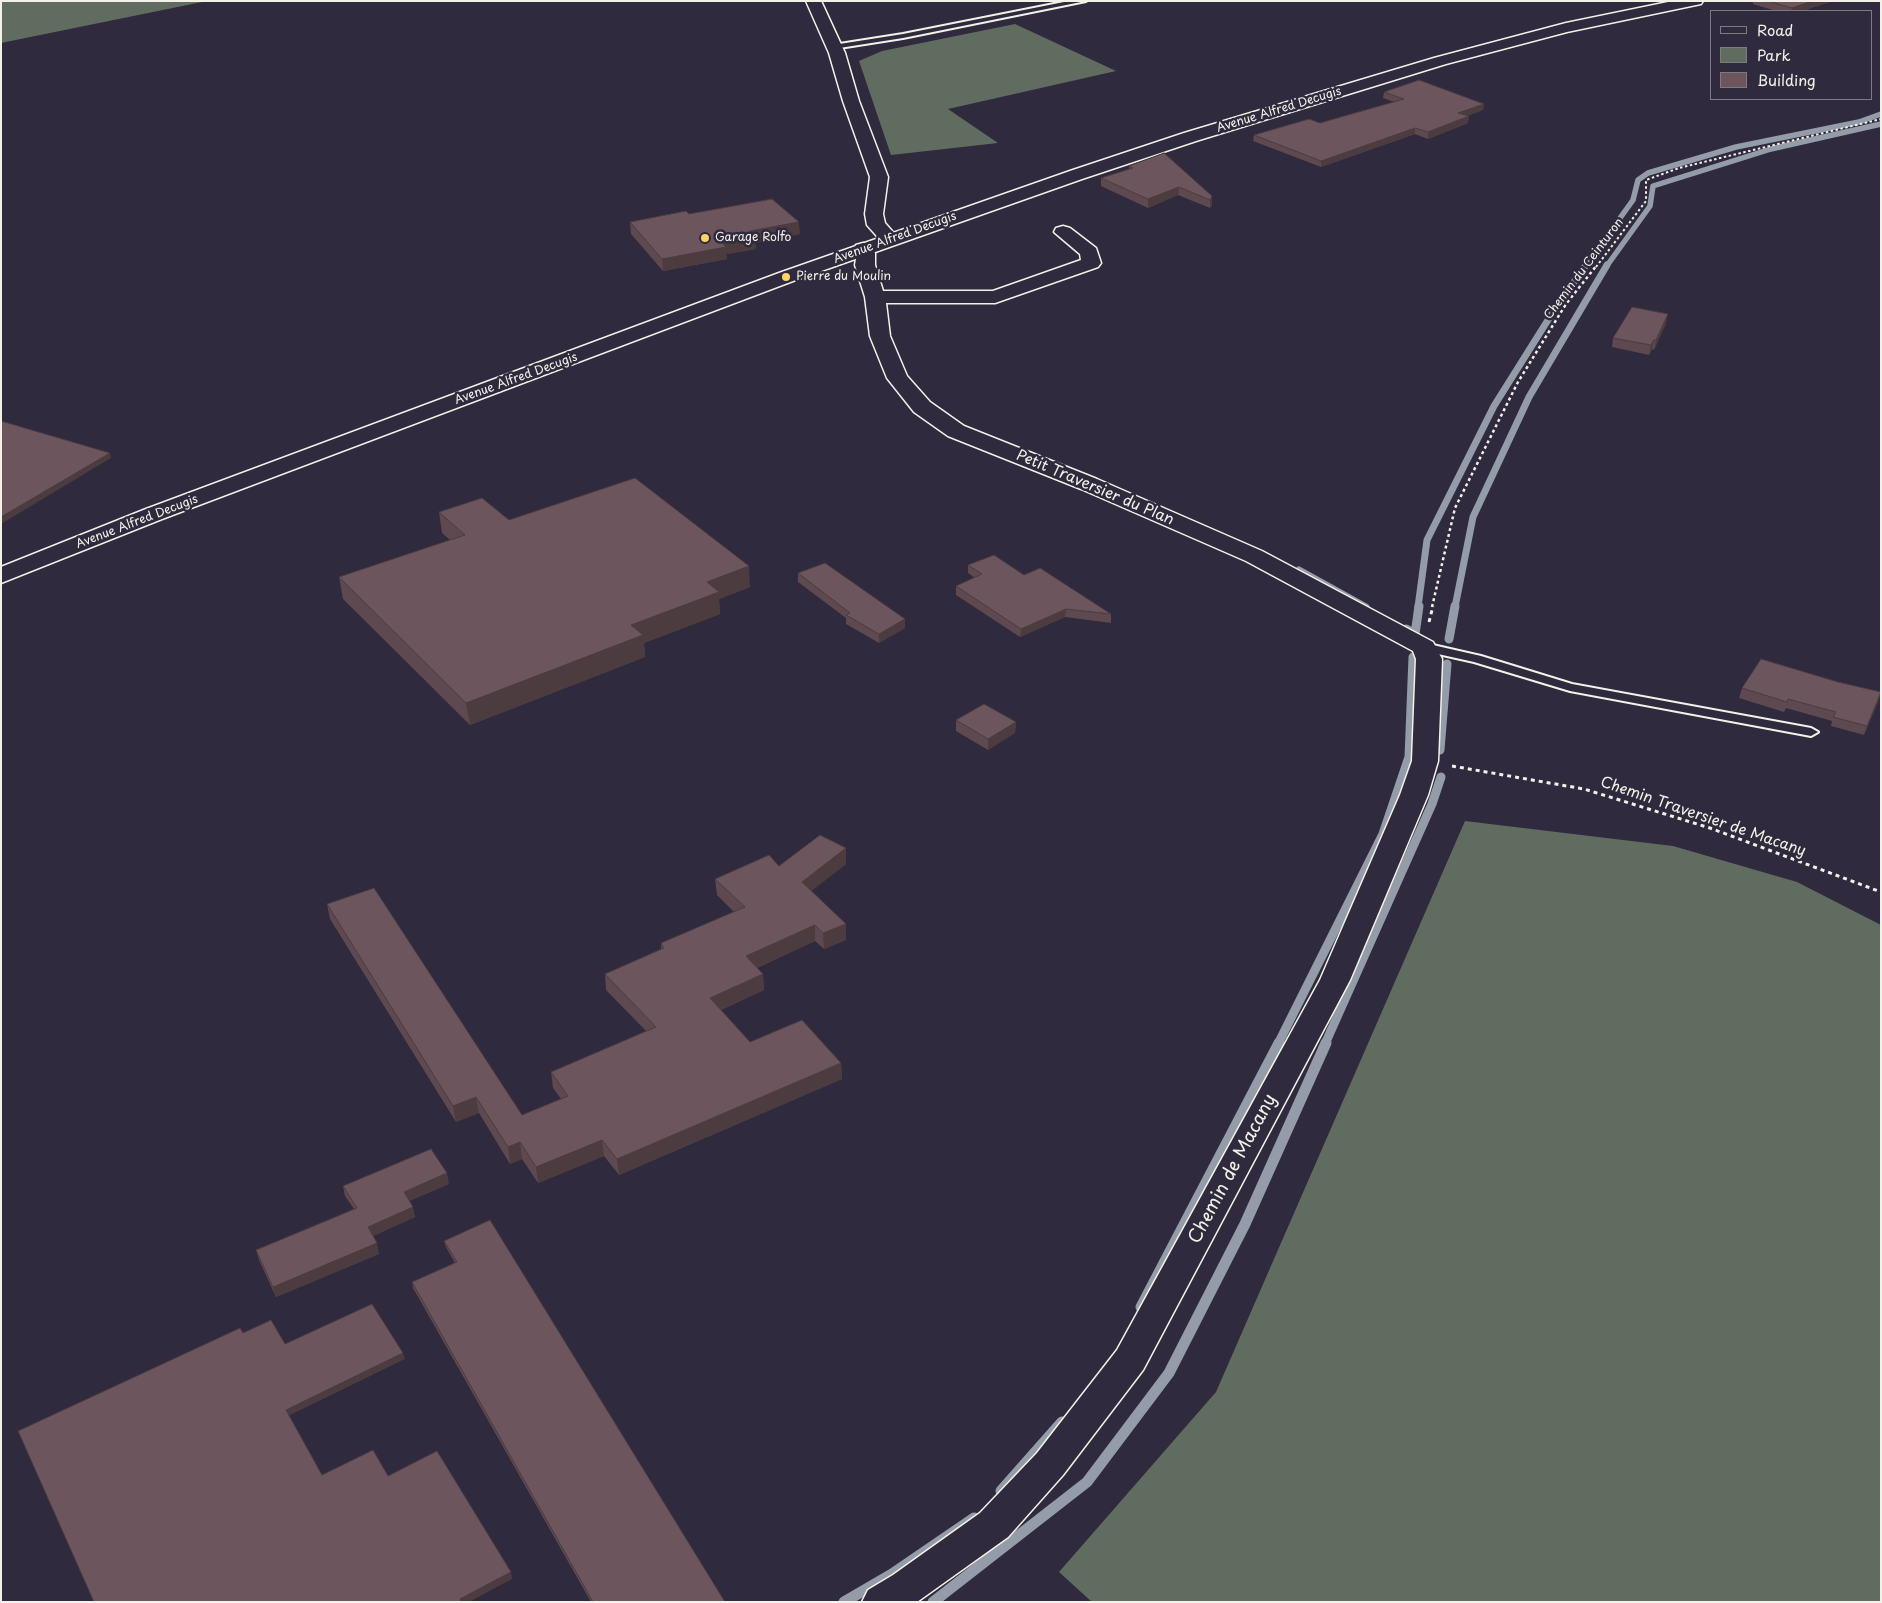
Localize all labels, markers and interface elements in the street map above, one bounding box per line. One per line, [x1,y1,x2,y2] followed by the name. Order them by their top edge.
[1710,10,1872,100] legend
[1757,18,1793,41] text: Road
[1757,43,1791,66] text: Park
[1757,68,1816,91] text: Building
[1215,84,1343,136] street label: Avenue Alfred Decugis
[832,209,958,267] street label: Avenue Alfred Decugis
[1541,216,1627,322] street label: Chemin du Ceinturon
[715,231,791,245] place label: Garage Rolfo
[699,232,711,244] marker: Garage Rolfo
[796,270,891,284] place label: Pierre du Moulin
[780,271,792,283] marker: Pierre du Moulin
[453,350,579,408] street label: Avenue Alfred Decugis
[1013,447,1177,529] street label: Petit Traversier du Plan
[74,492,200,552] street label: Avenue Alfred Decugis
[1598,773,1808,861] street label: Chemin Traversier de Macany
[1184,1091,1282,1247] street label: Chemin de Macany

